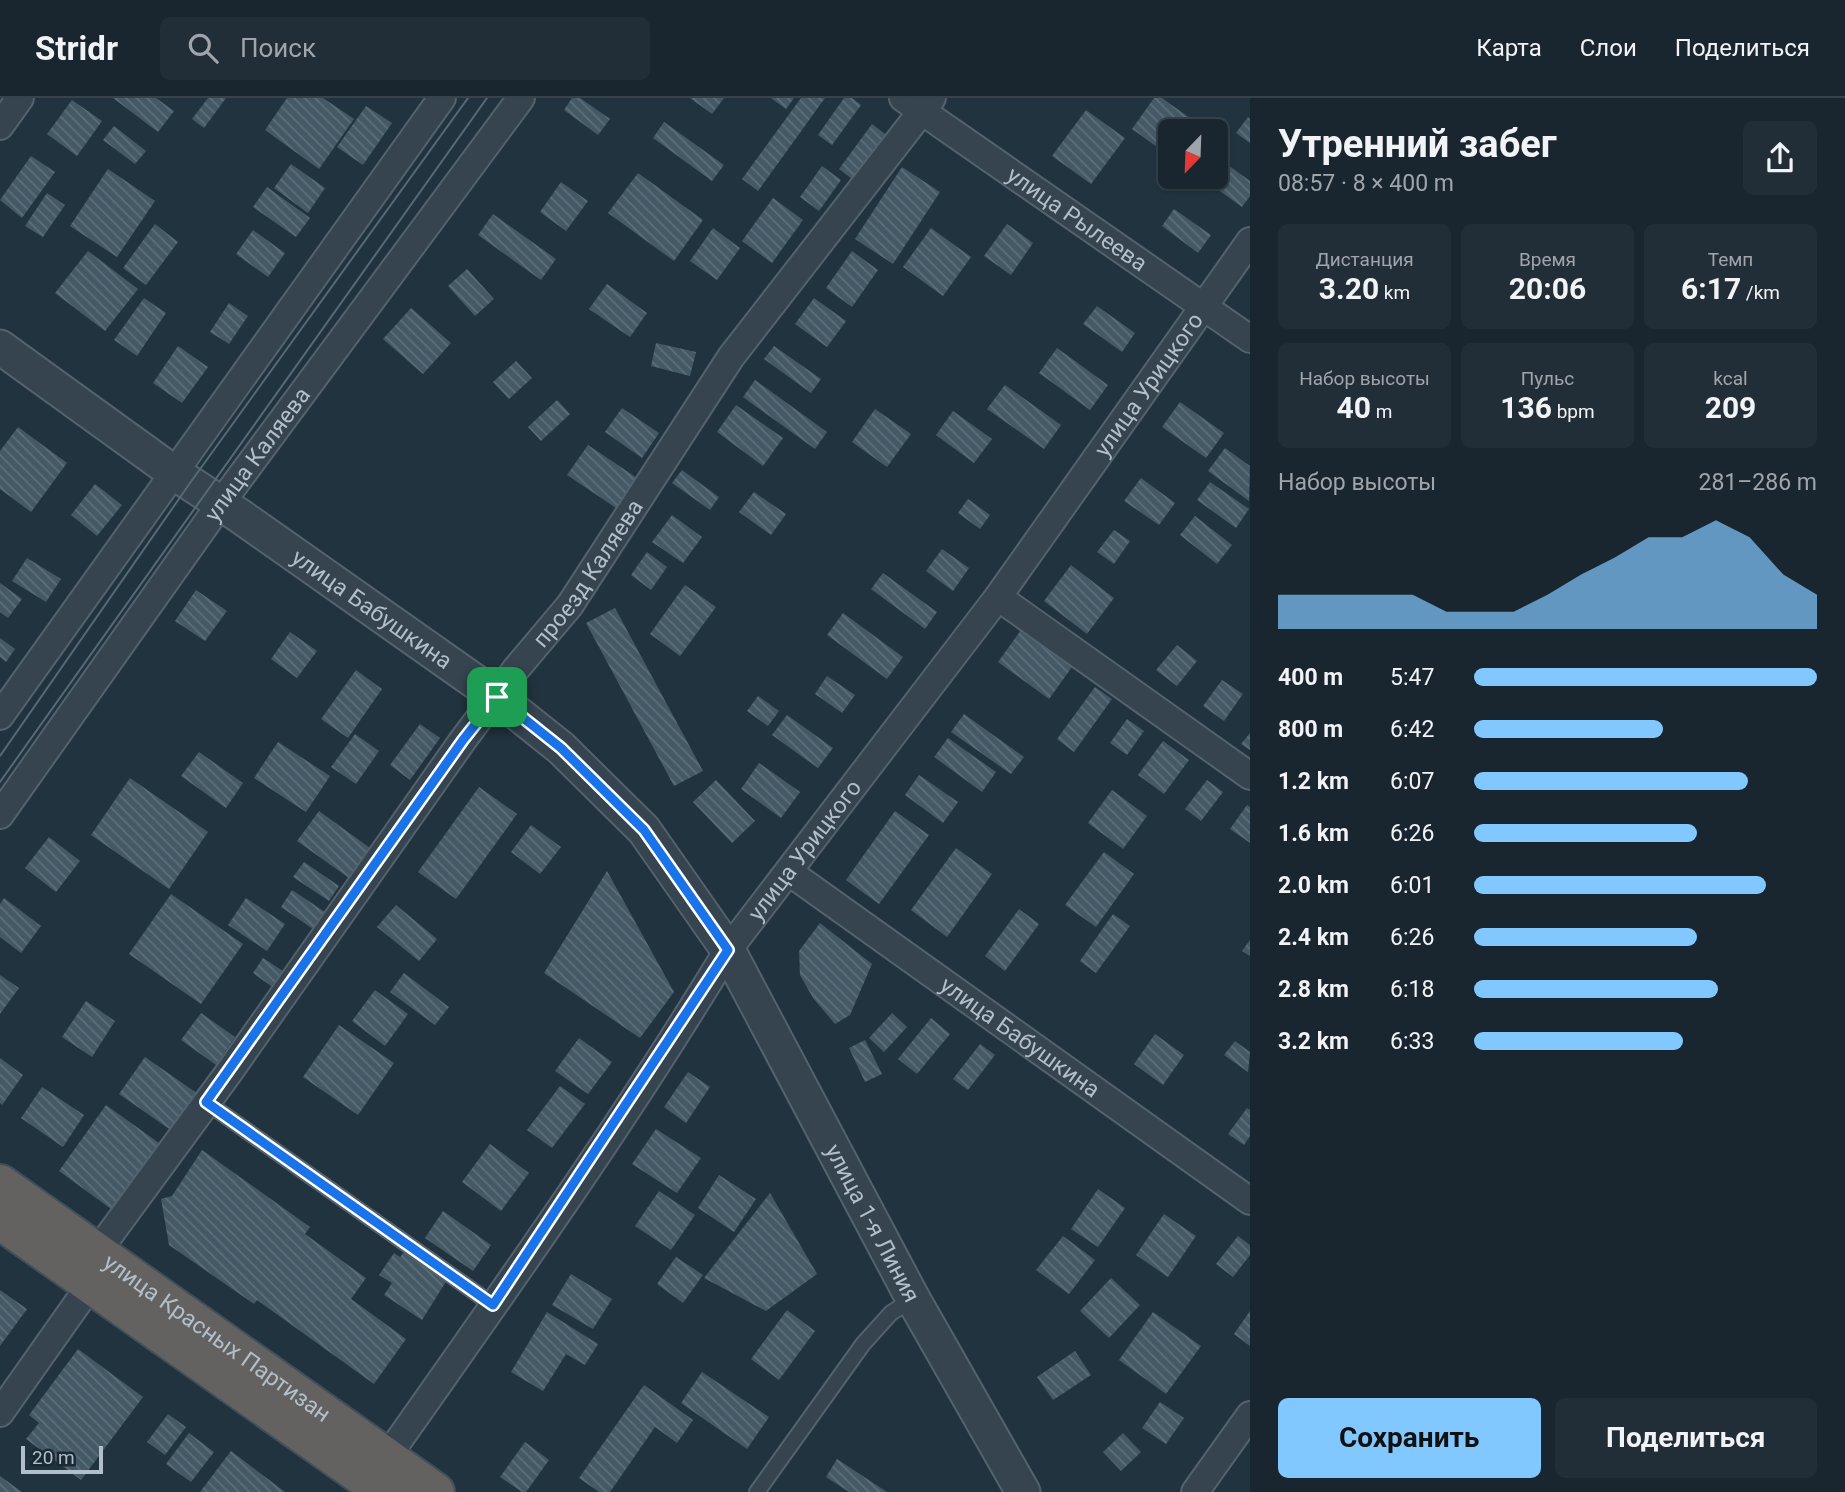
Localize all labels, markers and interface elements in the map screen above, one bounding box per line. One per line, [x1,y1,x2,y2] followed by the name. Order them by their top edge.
[160,17,650,80] search box
[35,29,118,68] text: Stridr
[184,29,222,67] icon: search
[240,33,316,63] text: Поиск
[1476,34,1542,62] text: Карта
[1580,34,1637,62] text: Слои
[1675,34,1810,62] text: Поделиться
[1158,119,1228,189] north arrow
[1158,119,1228,189] map controls
[1743,121,1817,195] button: share
[1278,122,1557,166] text: Утренний забег
[1002,161,1152,277] street label: улица Рылеева
[1278,170,1454,197] text: 08:57 · 8 × 400 m
[1315,248,1414,271] text: Дистанция
[1519,248,1576,271] text: Время
[1708,248,1753,271] text: Темп
[1319,271,1379,306] text: 3.20
[1509,271,1586,306] text: 20:06
[1681,271,1741,306] text: 6:17
[1379,281,1410,304] text: km
[1741,281,1780,304] text: /km
[1088,307,1209,462] street label: улица Урицкого
[1299,367,1430,390] text: Набор высоты
[1521,367,1574,390] text: Пульс
[1713,367,1748,390] text: kcal
[199,382,316,527] street label: улица Каляева
[1337,390,1371,425] text: 40
[1500,390,1552,425] text: 136
[1705,390,1756,425] text: 209
[1371,400,1392,423] text: m
[1552,400,1595,423] text: bpm
[1278,469,1436,496] text: Набор высоты
[1698,469,1817,496] text: 281–286 m
[527,494,648,652] street label: проезд Каляева
[287,543,457,675] street label: улица Бабушкина
[1278,664,1343,691] text: 400 m
[1390,664,1434,691] text: 5:47
[467,667,527,727] pin
[478,678,516,716] icon: arrive
[1278,716,1343,743] text: 800 m
[1390,716,1434,743] text: 6:42
[1278,768,1349,795] text: 1.2 km
[1390,768,1434,795] text: 6:07
[742,774,867,926] street label: улица Урицкого
[1278,820,1349,847] text: 1.6 km
[1390,820,1434,847] text: 6:26
[1278,872,1349,899] text: 2.0 km
[1390,872,1434,899] text: 6:01
[1278,924,1349,951] text: 2.4 km
[1390,924,1434,951] text: 6:26
[935,971,1105,1103] street label: улица Бабушкина
[1278,976,1349,1003] text: 2.8 km
[1390,976,1434,1003] text: 6:18
[1278,1028,1349,1055] text: 3.2 km
[1390,1028,1434,1055] text: 6:33
[820,1139,926,1307] street label: улица 1-я Линия
[98,1248,336,1427] street label: улица Красных Партизан
[1278,1398,1541,1478] button: Сохранить
[1555,1398,1817,1478] button: Поделиться
[21,1443,103,1475] scale bar
[32,1446,75,1469] text: 20 m

